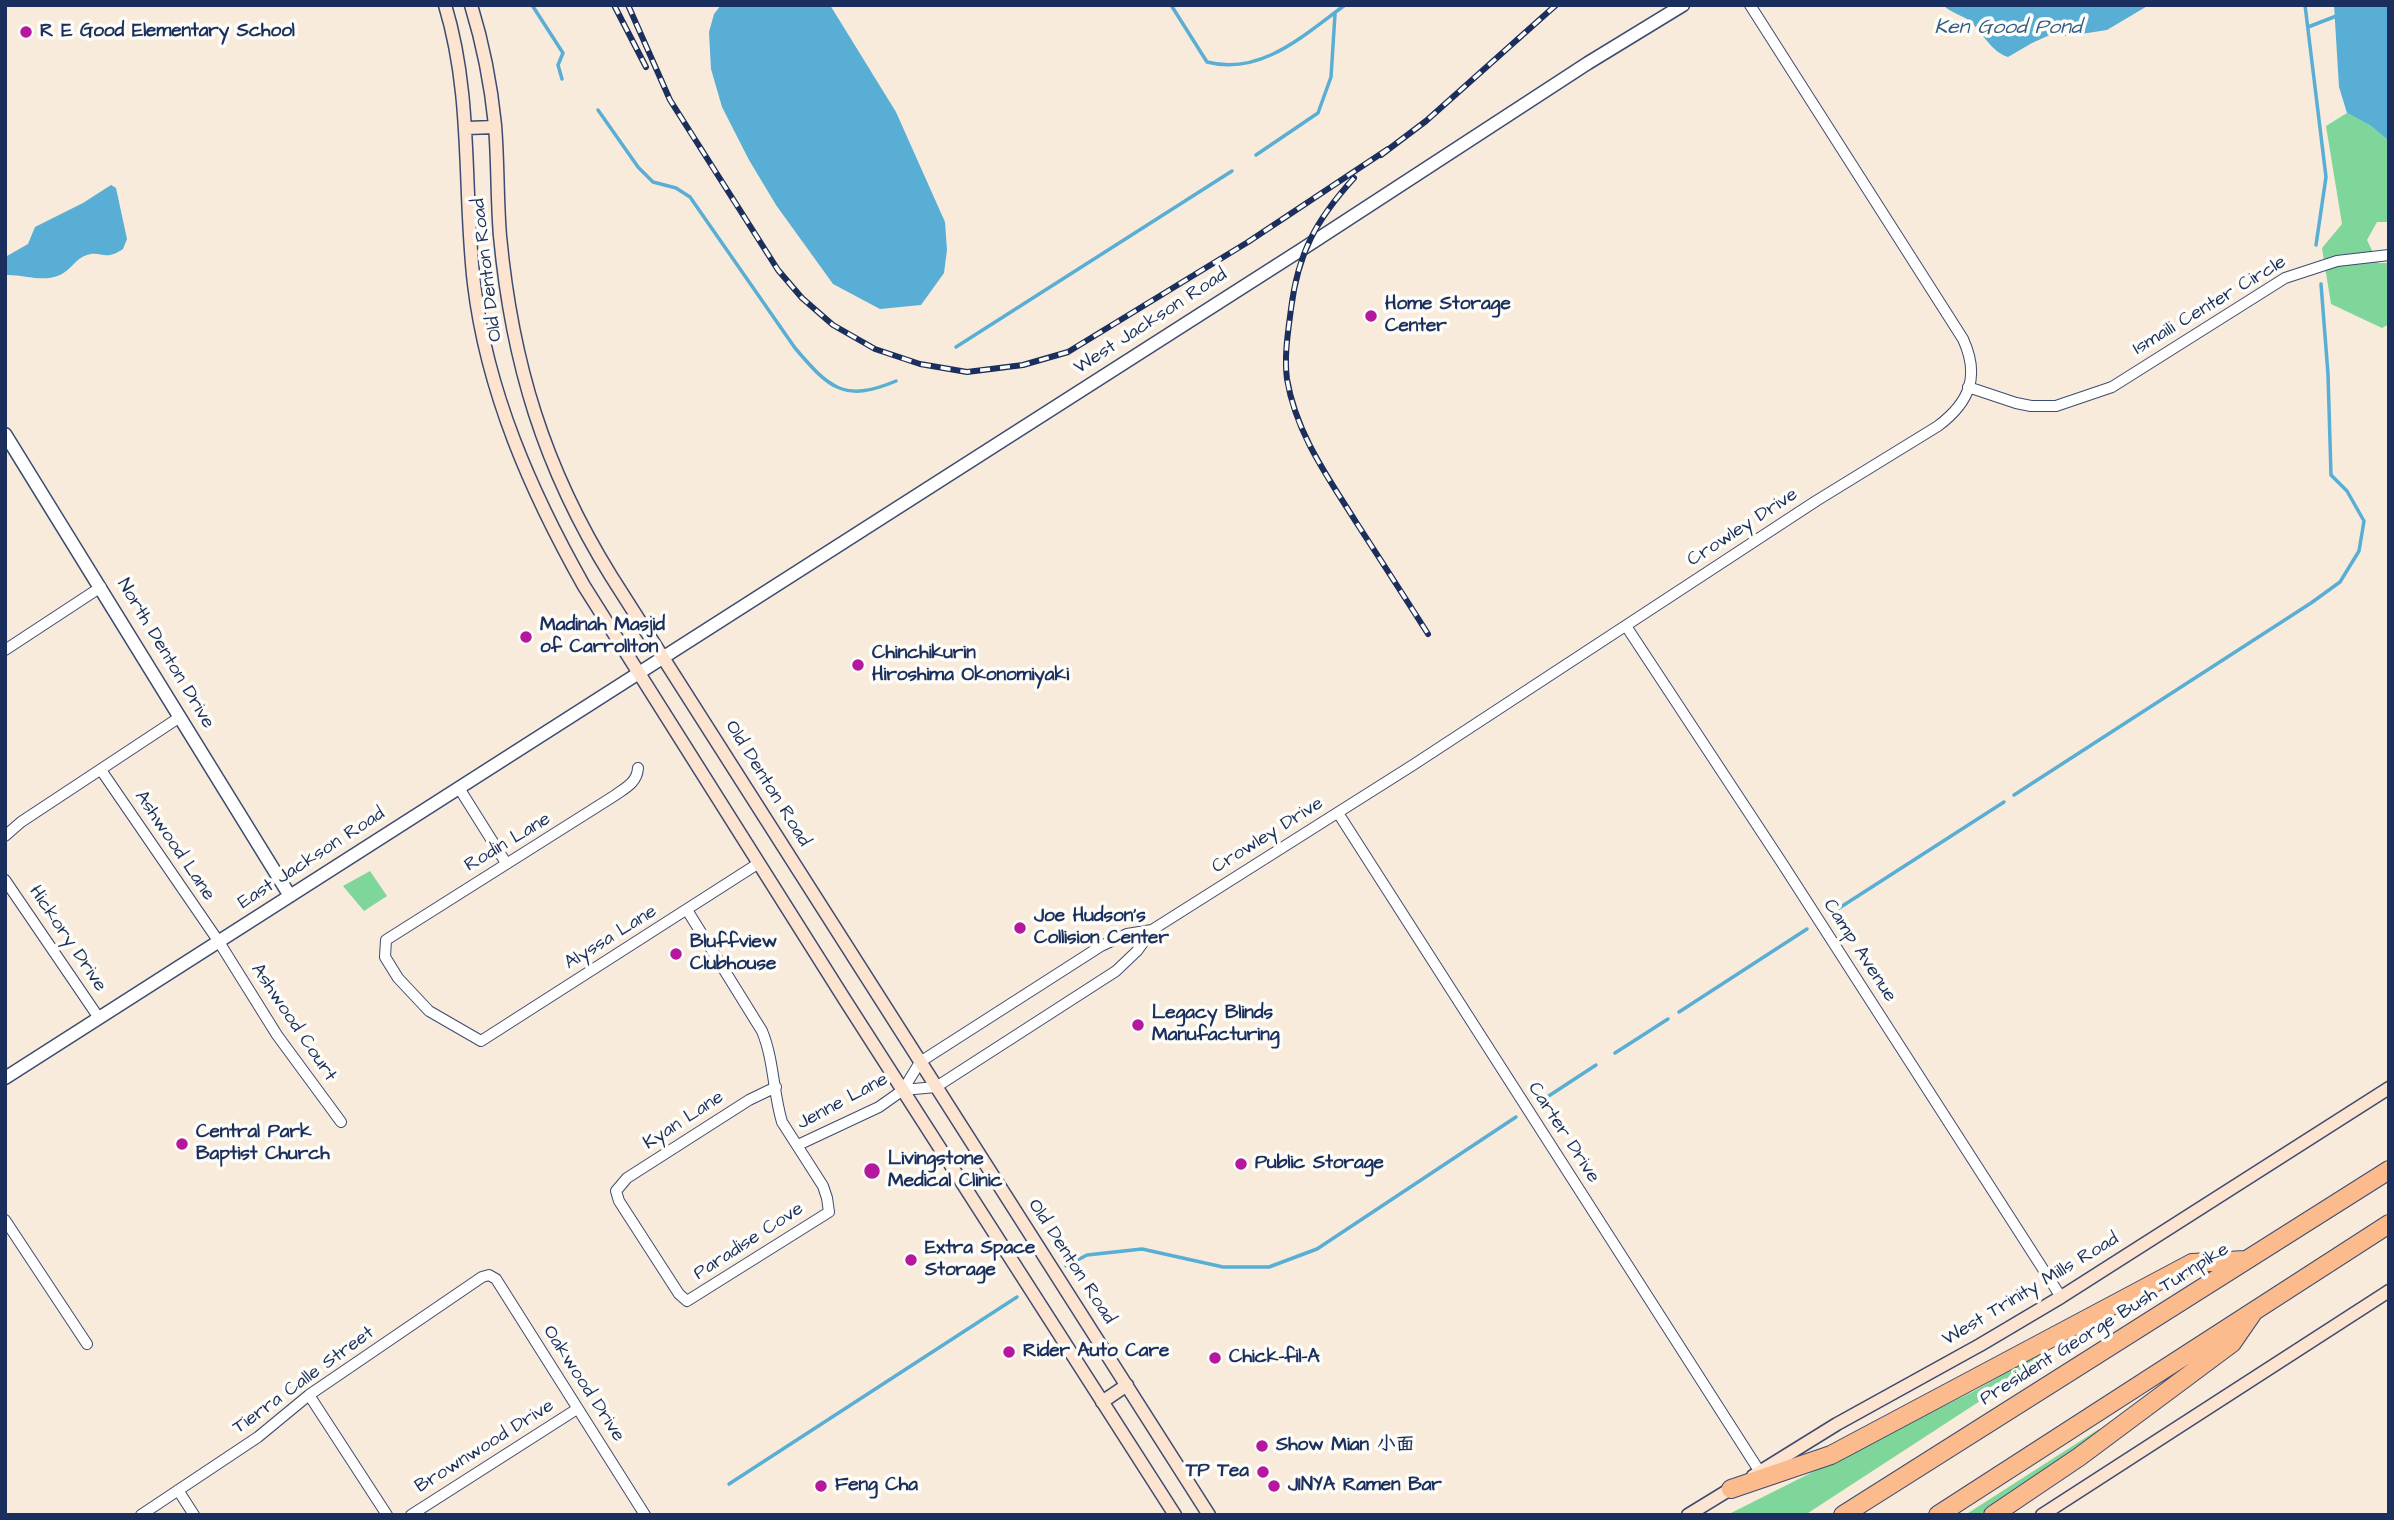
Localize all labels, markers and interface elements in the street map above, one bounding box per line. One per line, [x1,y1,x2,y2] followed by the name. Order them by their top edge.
[1935,16,2081,42] water label: Ken Good Pond
[40,21,295,43] place label: R E Good Elementary School
[18,24,34,40] marker: R E Good Elementary School
[468,197,508,343] street label: Old Denton Road
[2129,251,2291,361] street label: Ismaili Center Circle
[1070,264,1232,380] street label: West Jackson Road
[1385,294,1511,338] place label: Home Storage Center
[1363,308,1379,324] marker: Home Storage Center
[1683,484,1803,572] street label: Crowley Drive
[111,575,219,733] street label: North Denton Drive
[540,615,665,659] place label: Madinah Masjid of Carrollton
[518,629,534,645] marker: Madinah Masjid of Carrollton
[872,643,1069,687] place label: Chinchikurin Hiroshima Okonomiyaki
[850,657,866,673] marker: Chinchikurin Hiroshima Okonomiyaki
[719,717,815,851] street label: Old Denton Road
[129,787,219,905] street label: Ashwood Lane
[1208,793,1328,879] street label: Crowley Drive
[234,803,390,915] street label: East Jackson Road
[461,808,555,878] street label: Rodin Lane
[23,882,111,996] street label: Hickory Drive
[1817,895,1901,1007] street label: Camp Avenue
[561,901,661,975] street label: Alyssa Lane
[1034,906,1169,950] place label: Joe Hudson’s Collision Center
[1012,920,1028,936] marker: Joe Hudson’s Collision Center
[690,932,777,976] place label: Bluffview Clubhouse
[668,946,684,962] marker: Bluffview Clubhouse
[245,960,341,1086] street label: Ashwood Court
[1152,1003,1279,1047] place label: Legacy Blinds Manufacturing
[1130,1017,1146,1033] marker: Legacy Blinds Manufacturing
[794,1069,892,1135] street label: Jenne Lane
[1522,1078,1604,1188] street label: Carter Drive
[640,1087,728,1155] street label: Kyan Lane
[196,1122,330,1166] place label: Central Park Baptist Church
[174,1136,190,1152] marker: Central Park Baptist Church
[888,1149,1003,1193] place label: Livingstone Medical Clinic
[1255,1153,1384,1175] place label: Public Storage
[1233,1156,1249,1172] marker: Public Storage
[862,1161,882,1181] marker: Livingstone Medical Clinic
[1022,1195,1120,1329] street label: Old Denton Road
[690,1198,808,1286] street label: Paradise Cove
[1939,1228,2123,1352] street label: West Trinity Mills Road
[925,1238,1035,1282] place label: Extra Space Storage
[1976,1239,2234,1411] street label: President George Bush Turnpike
[903,1252,919,1268] marker: Extra Space Storage
[229,1322,379,1440] street label: Tierra Calle Street
[537,1322,629,1446] street label: Oakwood Drive
[1023,1341,1169,1363] place label: Rider Auto Care
[1001,1344,1017,1360] marker: Rider Auto Care
[1229,1347,1320,1369] place label: Chick-fil-A
[1207,1350,1223,1366] marker: Chick-fil-A
[411,1395,559,1499] street label: Brownwood Drive
[1276,1435,1415,1457] place label: Show Mian 小面
[1254,1438,1270,1454] marker: Show Mian 小面
[1186,1461,1249,1483] place label: TP Tea
[1255,1464,1271,1480] marker: TP Tea
[835,1475,918,1497] place label: Feng Cha
[1288,1475,1442,1497] place label: JINYA Ramen Bar
[813,1478,829,1494] marker: Feng Cha
[1266,1478,1282,1494] marker: JINYA Ramen Bar

